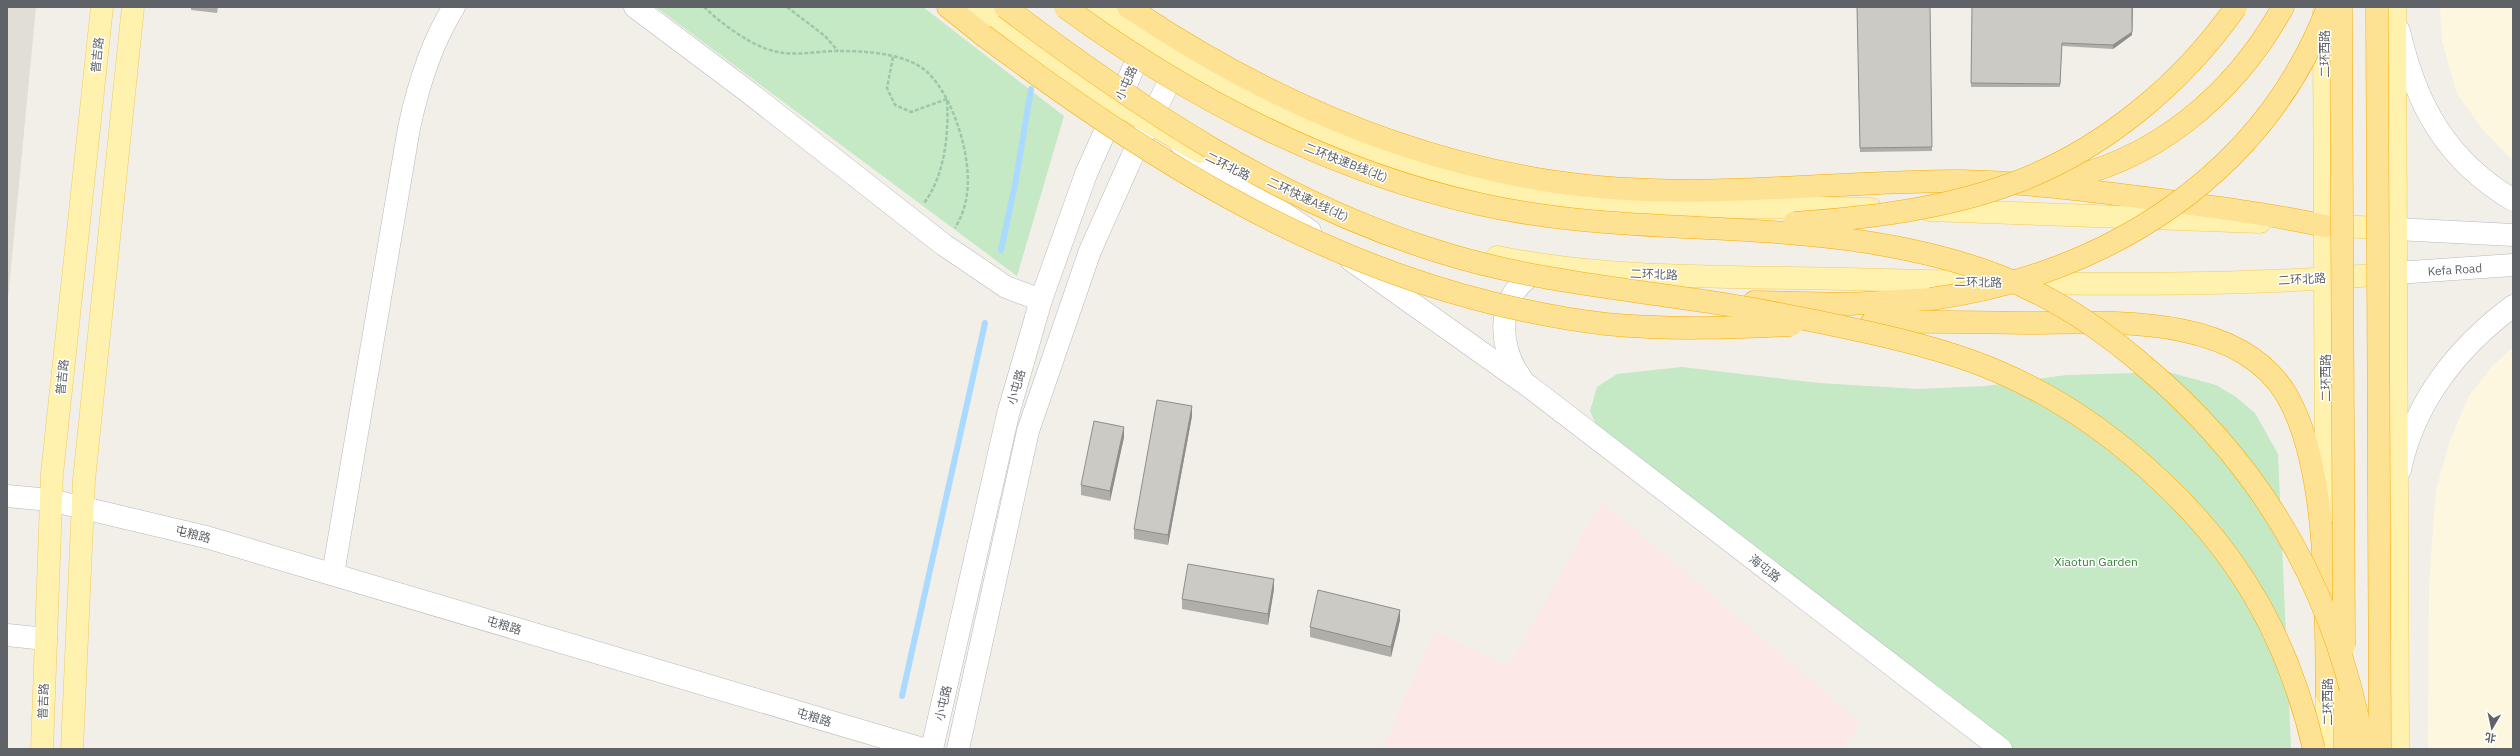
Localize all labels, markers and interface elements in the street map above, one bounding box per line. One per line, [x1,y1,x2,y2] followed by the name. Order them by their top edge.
[2317,30,2332,78] street label: 二环西路
[88,36,106,74] street label: 普吉路
[1112,63,1140,103] street label: 小屯路
[1302,139,1390,185] street label: 二环快速B线(北)
[1203,149,1253,183] street label: 二环北路
[1265,174,1351,224] street label: 二环快速A线(北)
[2427,260,2483,278] street label: Kefa Road
[1630,266,1678,282] street label: 二环北路
[2278,270,2326,288] street label: 二环北路
[1954,274,2002,290] street label: 二环北路
[2318,354,2333,402] street label: 二环西路
[53,358,71,396] street label: 普吉路
[1004,368,1028,406] street label: 小屯路
[174,522,212,546] street label: 屯粮路
[1746,551,1784,585] street label: 海屯路
[2054,554,2138,569] park label: Xiaotun Garden
[485,613,523,637] street label: 屯粮路
[2320,678,2335,726] street label: 二环西路
[35,683,51,719] street label: 普吉路
[932,684,954,722] street label: 小屯路
[795,705,833,729] street label: 屯粮路
[2472,708,2512,748] north arrow
[2484,730,2497,746] text: 北

